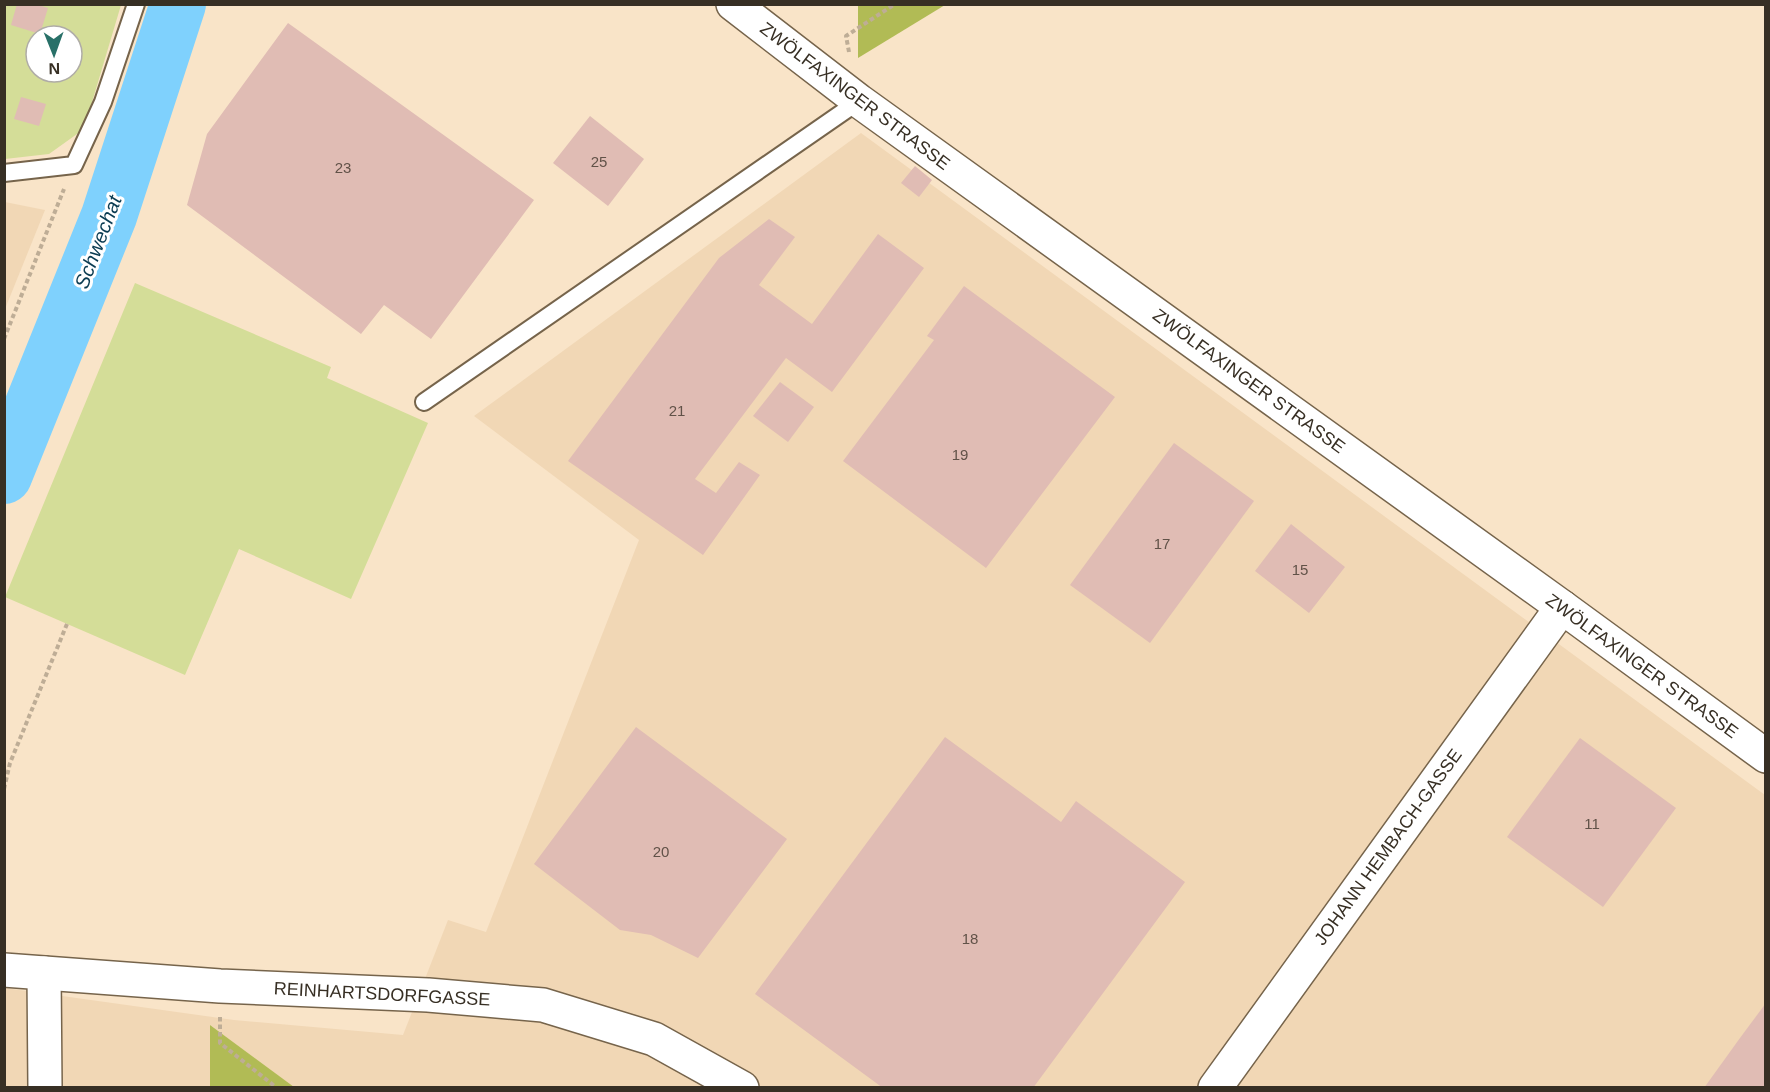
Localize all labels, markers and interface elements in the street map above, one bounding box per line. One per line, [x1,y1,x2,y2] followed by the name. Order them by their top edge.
[756,18,954,174] street label: ZWÖLFAXINGER STRASSE
[24,24,84,84] north arrow
[48,60,60,77] text: N
[591,153,607,170] house number: 25
[335,159,351,176] house number: 23
[70,191,126,292] water label: Schwechat
[1149,305,1349,457] street label: ZWÖLFAXINGER STRASSE
[669,402,685,419] house number: 21
[952,446,968,463] house number: 19
[1154,535,1170,552] house number: 17
[1292,561,1308,578] house number: 15
[1542,590,1742,742] street label: ZWÖLFAXINGER STRASSE
[1310,745,1466,949] street label: JOHANN HEMBACH-GASSE
[1584,815,1600,832] house number: 11
[653,843,669,860] house number: 20
[962,930,978,947] house number: 18
[273,978,491,1010] street label: REINHARTSDORFGASSE

